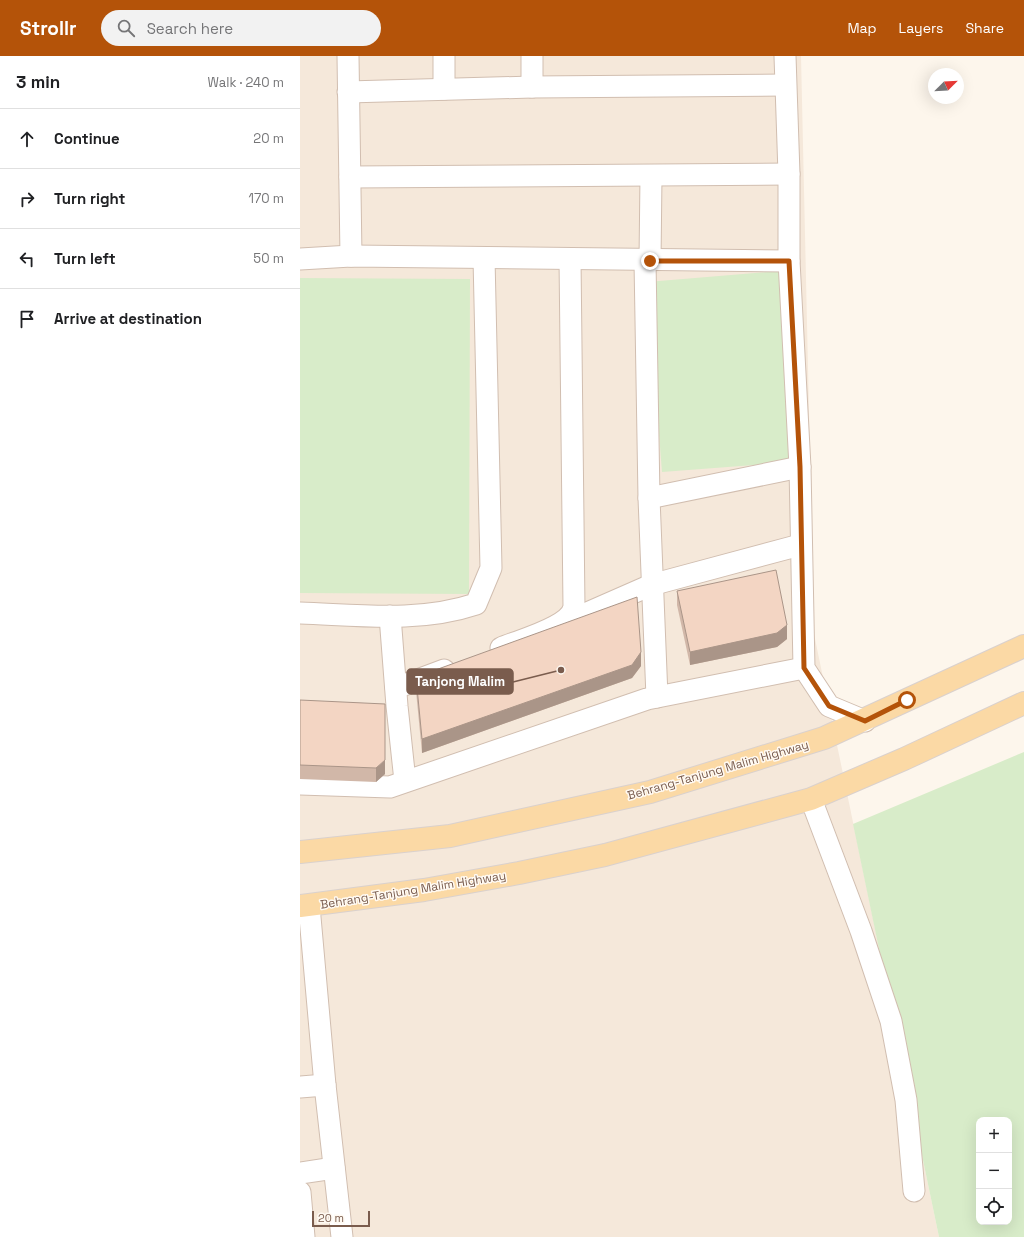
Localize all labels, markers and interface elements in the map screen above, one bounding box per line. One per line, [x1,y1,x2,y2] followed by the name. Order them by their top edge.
[101,10,381,46] search box
[20,16,77,41] text: Strollr
[115,17,137,39] icon: search
[147,19,233,38] text: Search here
[847,19,877,37] text: Map
[899,19,943,37] text: Layers
[965,19,1004,37] text: Share
[928,68,964,104] north arrow
[16,71,60,93] text: 3 min
[208,74,284,91] text: Walk · 240 m
[16,128,38,150] icon: ahead
[54,129,120,148] text: Continue
[253,130,284,147] text: 20 m
[16,188,38,210] icon: right
[54,189,125,208] text: Turn right
[248,190,284,207] text: 170 m
[16,248,38,270] icon: left
[54,249,116,268] text: Turn left
[253,250,284,267] text: 50 m
[641,252,659,270] route end
[16,308,38,330] icon: arrive
[54,309,202,328] text: Arrive at destination
[407,669,513,694] callout: Tanjong Malim
[415,673,505,690] text: Tanjong Malim
[898,691,916,709] route start
[626,736,810,804] street label: Behrang-Tanjung Malim Highway
[319,867,507,913] street label: Behrang-Tanjung Malim Highway
[976,1117,1012,1225] map controls
[976,1117,1012,1153] button: +
[976,1153,1012,1189] button: −
[976,1189,1012,1225] button: locate
[312,1209,370,1228] scale bar
[318,1211,344,1225] text: 20 m

